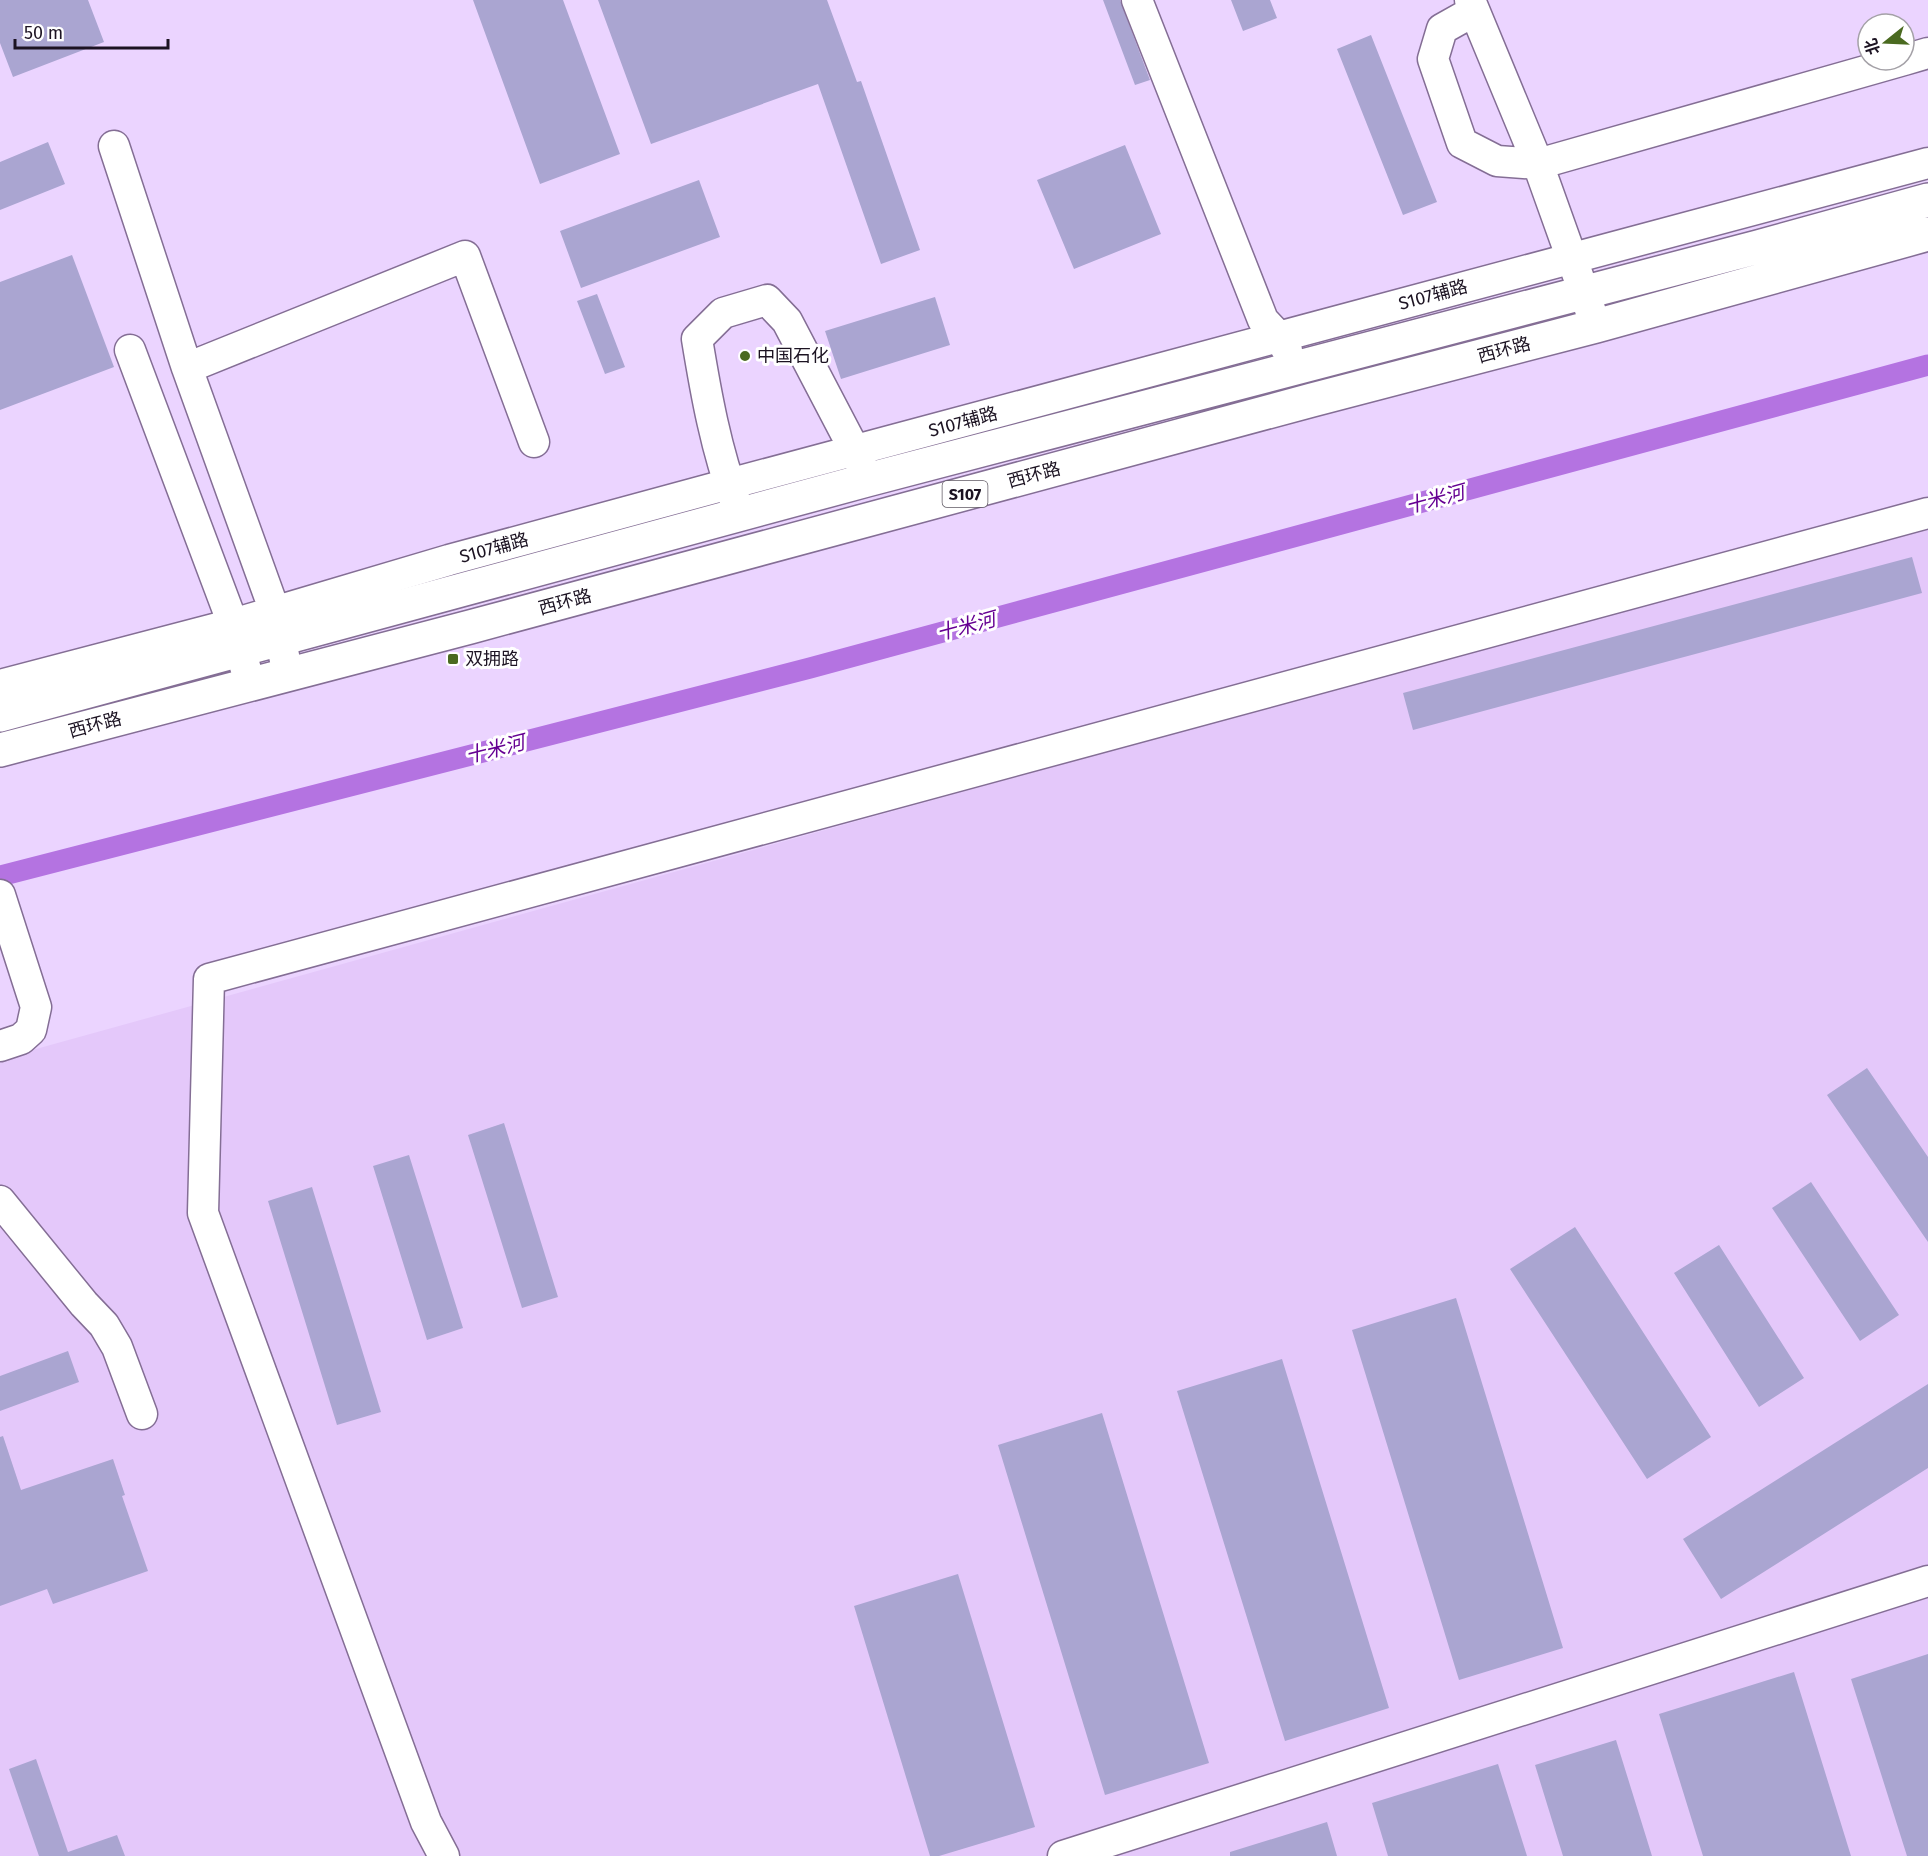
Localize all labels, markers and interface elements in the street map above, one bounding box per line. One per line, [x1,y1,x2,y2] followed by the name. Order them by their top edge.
[15,12,168,50] scale bar
[1856,12,1916,72] north arrow
[24,22,63,44] text: 50 m
[1861,36,1884,57] text: 北
[1396,275,1470,315] street label: S107辅路
[1475,332,1533,368] street label: 西环路
[757,345,829,367] place label: 中国石化
[738,349,752,363] marker: 中国石化
[926,402,1000,442] street label: S107辅路
[1005,457,1063,493] street label: 西环路
[1403,479,1471,518] water label: 十米河
[942,481,988,507] road number: S107
[457,528,531,568] street label: S107辅路
[536,584,594,620] street label: 西环路
[934,606,1002,645] water label: 十米河
[465,648,519,670] place label: 双拥路
[446,652,460,666] marker: 双拥路
[66,707,124,743] street label: 西环路
[463,729,531,768] water label: 十米河

